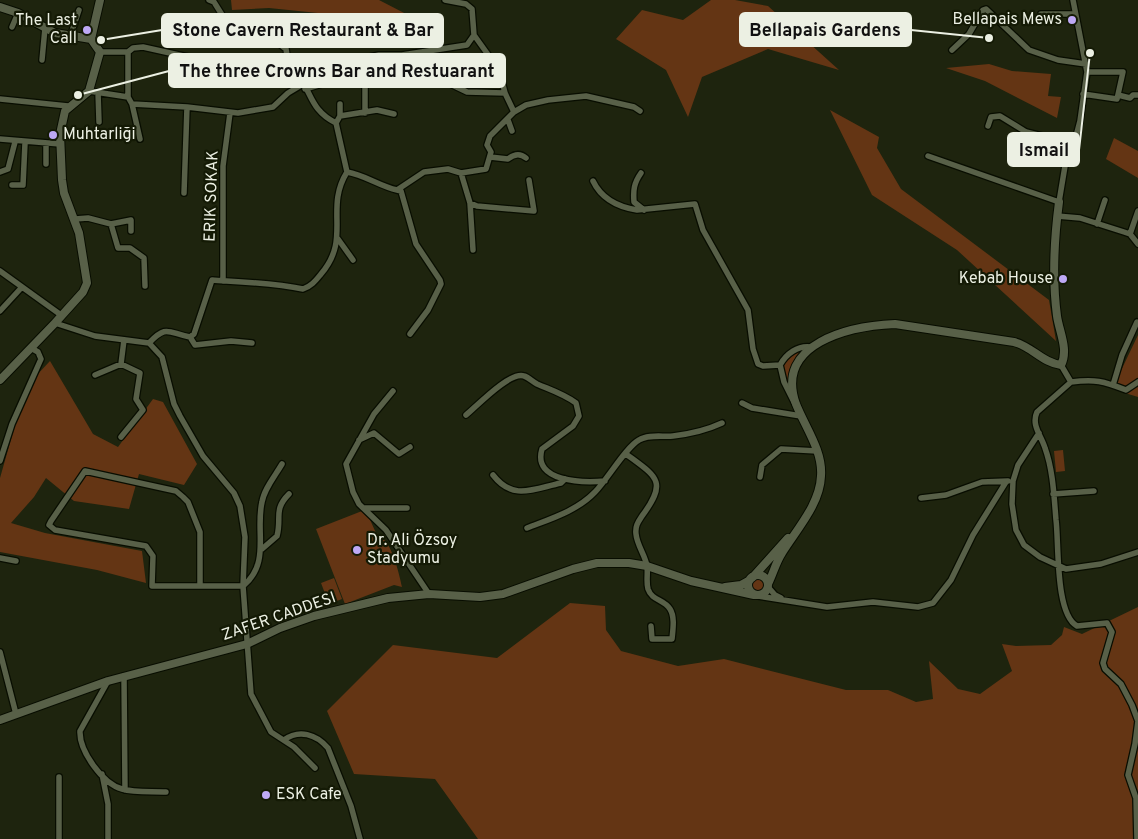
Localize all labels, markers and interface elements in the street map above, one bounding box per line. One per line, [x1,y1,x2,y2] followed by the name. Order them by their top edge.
[953,10,1062,30] place label: Bellapais Mews
[15,11,77,49] place label: The Last Call
[740,13,911,46] callout: Bellapais Gardens
[162,14,443,47] callout: Stone Cavern Restaurant & Bar
[1066,14,1078,26] marker: Bellapais Mews
[172,20,434,43] text: Stone Cavern Restaurant & Bar
[749,20,901,43] text: Bellapais Gardens
[81,24,93,36] marker: The Last Call
[169,54,505,87] callout: The three Crowns Bar and Restuarant
[179,61,495,84] text: The three Crowns Bar and Restuarant
[63,125,136,145] place label: Muhtarliği
[47,129,59,141] marker: Muhtarliği
[1008,133,1079,166] callout: Ismail
[1019,140,1069,163] text: Ismail
[200,150,224,242] street label: ERIK SOKAK
[959,269,1053,289] place label: Kebab House
[1057,273,1069,285] marker: Kebab House
[367,529,457,569] place label: Dr. Ali Özsoy Stadyumu
[351,544,363,556] marker: Dr. Ali Özsoy Stadyumu
[219,588,339,646] street label: ZAFER CADDESI
[276,785,342,805] place label: ESK Cafe
[260,789,272,801] marker: ESK Cafe

